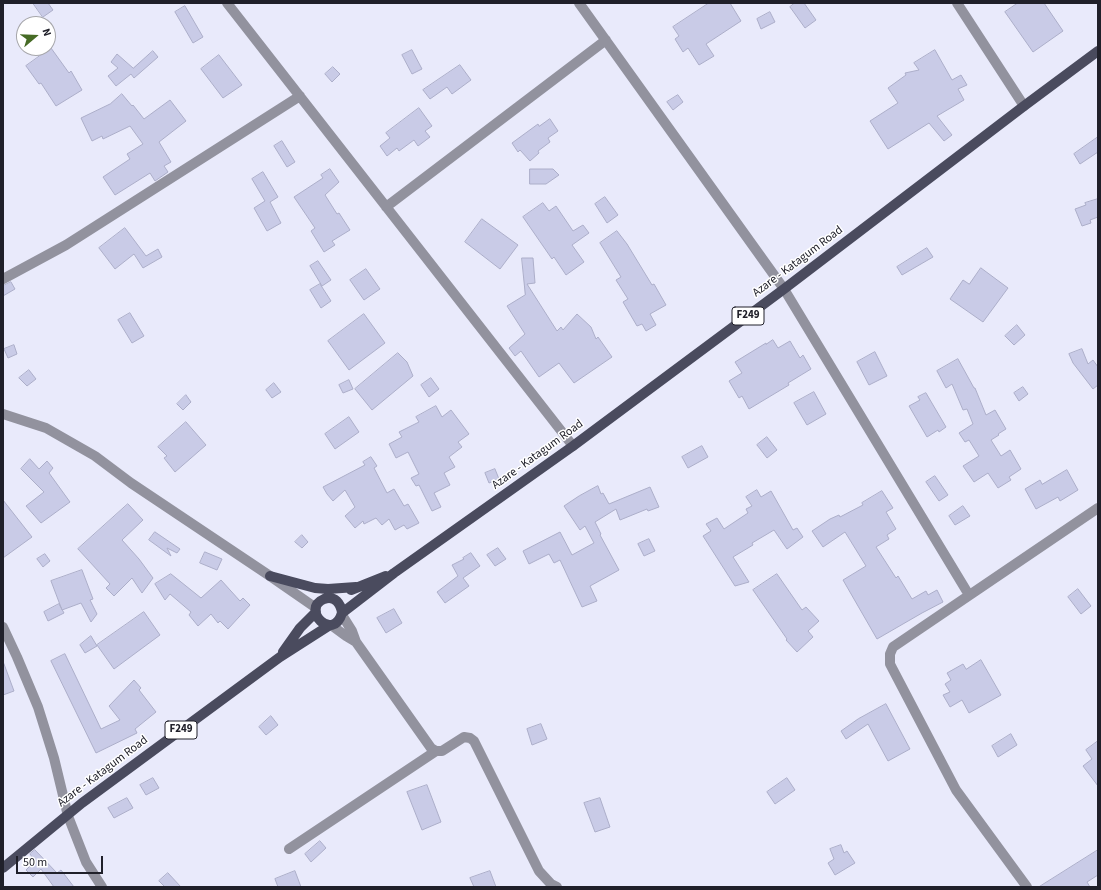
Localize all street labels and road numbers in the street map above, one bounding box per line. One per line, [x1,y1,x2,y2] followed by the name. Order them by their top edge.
[750,223,846,301] street label: Azare - Katagum Road
[732,307,764,325] road number: F249
[490,417,586,493] street label: Azare - Katagum Road
[165,721,197,739] road number: F249
[55,733,151,811] street label: Azare - Katagum Road

